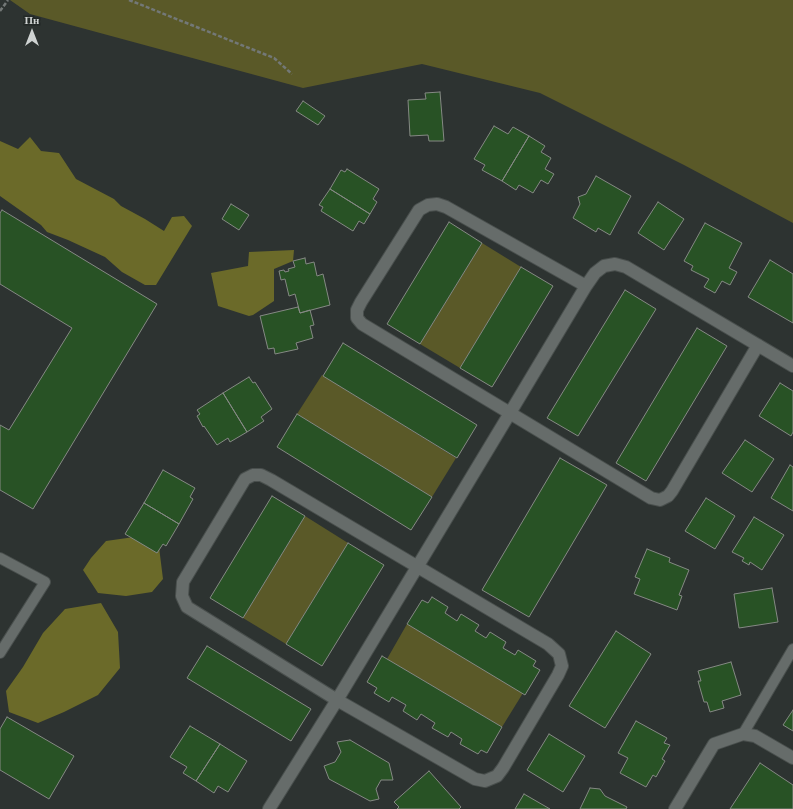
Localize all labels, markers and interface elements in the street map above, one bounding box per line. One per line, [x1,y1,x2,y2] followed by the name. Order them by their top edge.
[12,12,52,52] north arrow
[25,13,39,27] text: Пн

